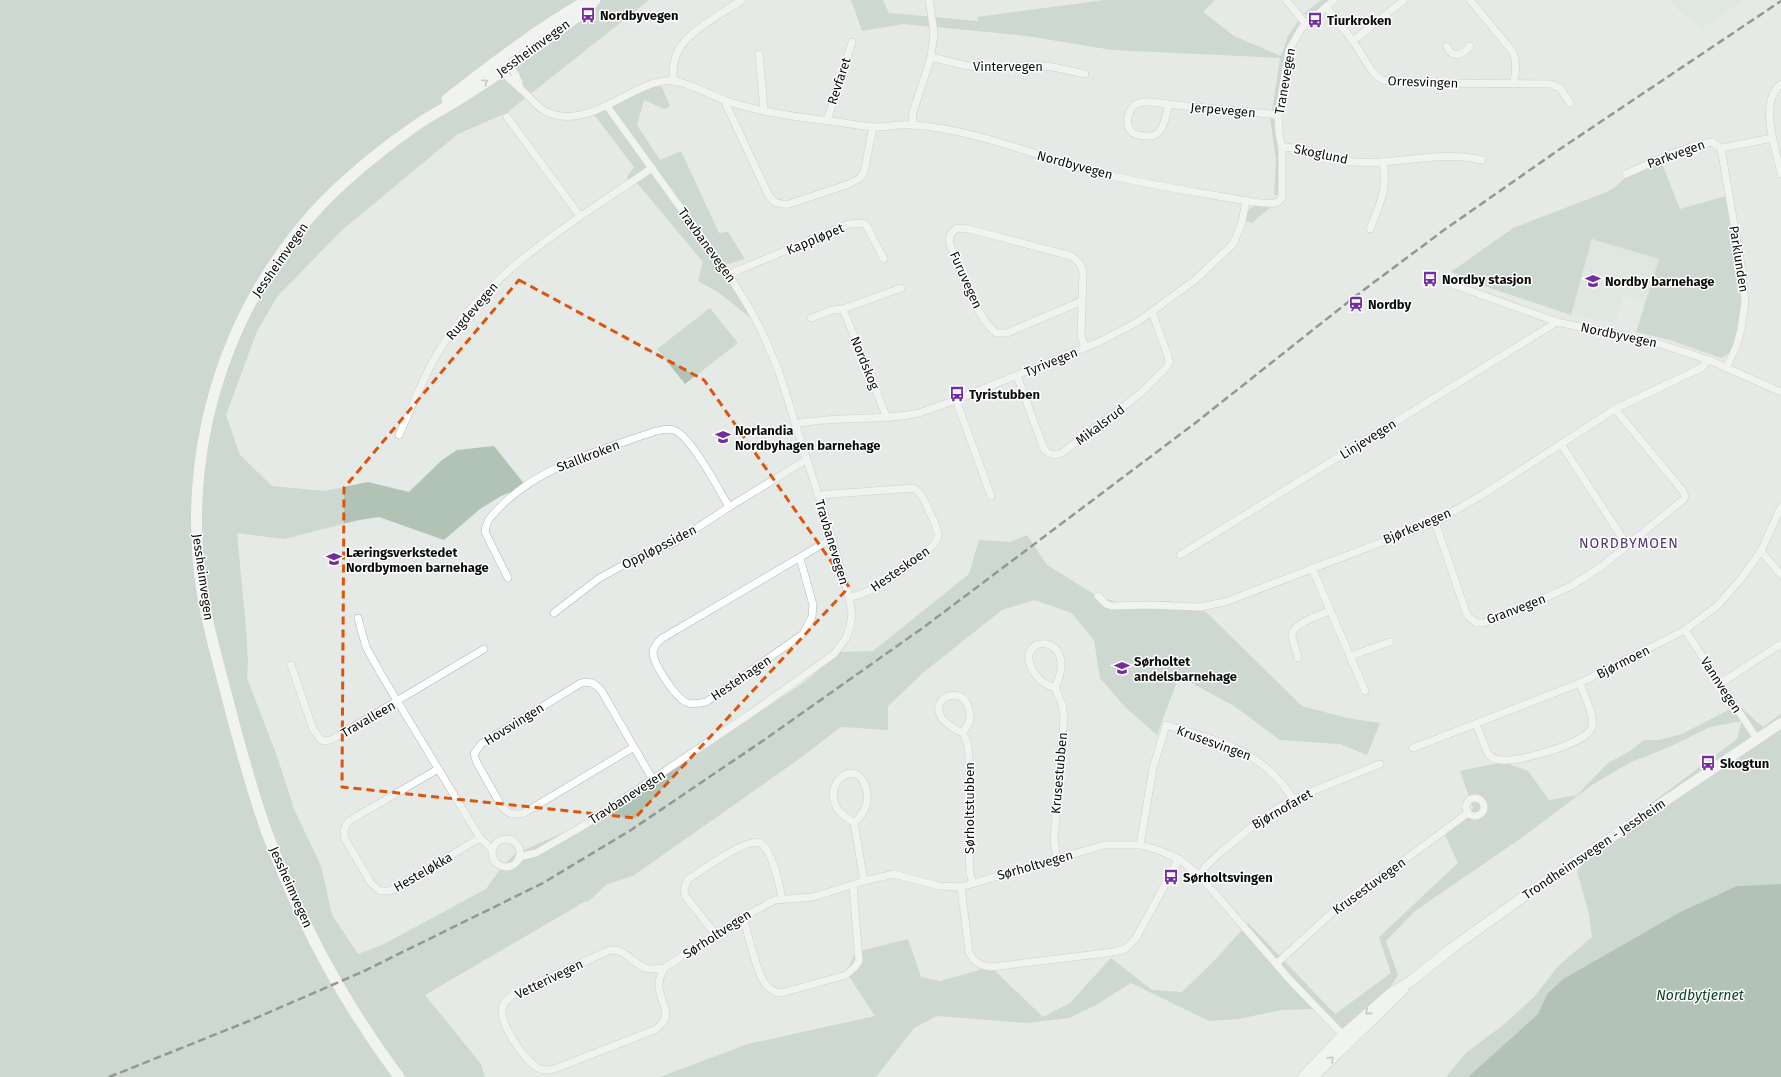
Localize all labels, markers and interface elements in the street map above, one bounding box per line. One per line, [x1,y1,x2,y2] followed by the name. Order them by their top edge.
[579,6,597,24] bus stop icon: Nordbyvegen
[600,8,679,23] place label: Nordbyvegen
[1306,11,1324,29] bus stop icon: Tiurkroken
[1327,13,1392,28] place label: Tiurkroken
[493,16,573,80] street label: Jessheimvegen
[1272,47,1298,115] street label: Tranevegen
[824,55,854,106] street label: Revfaret
[973,59,1043,74] street label: Vintervegen
[1388,73,1458,91] street label: Orresvingen
[481,80,488,87] one-way arrow
[1190,100,1256,120] street label: Jerpevegen
[1645,137,1707,171] street label: Parkvegen
[1293,141,1349,167] street label: Skoglund
[1036,148,1114,182] street label: Nordbyvegen
[675,205,739,285] street label: Travbanevegen
[249,220,311,300] street label: Jessheimvegen
[784,220,846,258] street label: Kappløpet
[1726,225,1752,293] street label: Parklunden
[947,249,985,311] street label: Furuvegen
[1421,270,1439,288] bus stop icon: Nordby stasjon
[1442,272,1531,287] place label: Nordby stasjon
[1584,272,1602,290] school or university icon: Nordby barnehage
[1605,274,1715,289] place label: Nordby barnehage
[443,279,501,343] street label: Rugdevegen
[1347,295,1365,313] station icon: Nordby
[1368,297,1411,312] place label: Nordby
[1579,320,1659,350] street label: Nordbyvegen
[848,334,883,392] street label: Nordskog
[1022,345,1080,379] street label: Tyrivegen
[948,385,966,403] bus stop icon: Tyristubben
[969,387,1040,402] place label: Tyristubben
[1073,402,1127,448] street label: Mikalsrud
[1337,416,1399,462] street label: Linjevegen
[735,423,881,453] place label: Norlandia Nordbyhagen barnehage
[714,428,732,446] school or university icon: Norlandia Nordbyhagen barnehage
[554,437,622,475] street label: Stallkroken
[812,498,852,586] street label: Travbanevegen
[1381,505,1453,547] street label: Bjørkevegen
[619,522,699,572] street label: Oppløpssiden
[190,533,216,621] street label: Jessheimvegen
[1579,535,1679,552] district label: NORDBYMOEN
[868,543,932,595] street label: Hesteskoen
[346,545,489,575] place label: Læringsverkstedet Nordbymoen barnehage
[325,550,343,568] school or university icon: Læringsverkstedet Nordbymoen barnehage
[1484,591,1548,627] street label: Granvegen
[1594,642,1652,682] street label: Bjørmoen
[708,652,774,704] street label: Hestehagen
[1134,654,1237,684] place label: Sørholtet andelsbarnehage
[1697,654,1745,716] street label: Vannvegen
[1113,659,1131,677] school or university icon: Sørholtet andelsbarnehage
[338,697,398,741] street label: Travalleen
[481,700,547,748] street label: Hovsvingen
[1175,723,1253,763] street label: Krusesvingen
[1048,732,1070,814] street label: Krusestubben
[1699,754,1717,772] bus stop icon: Skogtun
[1720,756,1769,771] place label: Skogtun
[962,762,977,854] street label: Sørholtstubben
[586,767,668,827] street label: Travbanevegen
[1249,786,1315,832] street label: Bjørnofaret
[1520,796,1668,902] street label: Trondheimsvegen - Jessheim
[266,844,316,930] street label: Jessheimvegen
[995,847,1075,883] street label: Sørholtvegen
[391,849,455,895] street label: Hesteløkka
[1330,855,1408,917] street label: Krusestuvegen
[1162,868,1180,886] bus stop icon: Sørholtsvingen
[1183,870,1273,885] place label: Sørholtsvingen
[680,906,754,962] street label: Sørholtvegen
[513,956,585,1002] street label: Vetterivegen
[1656,987,1744,1004] water label: Nordbytjernet
[1365,1008,1373,1015] one-way arrow
[1326,1056,1334,1064] one-way arrow

